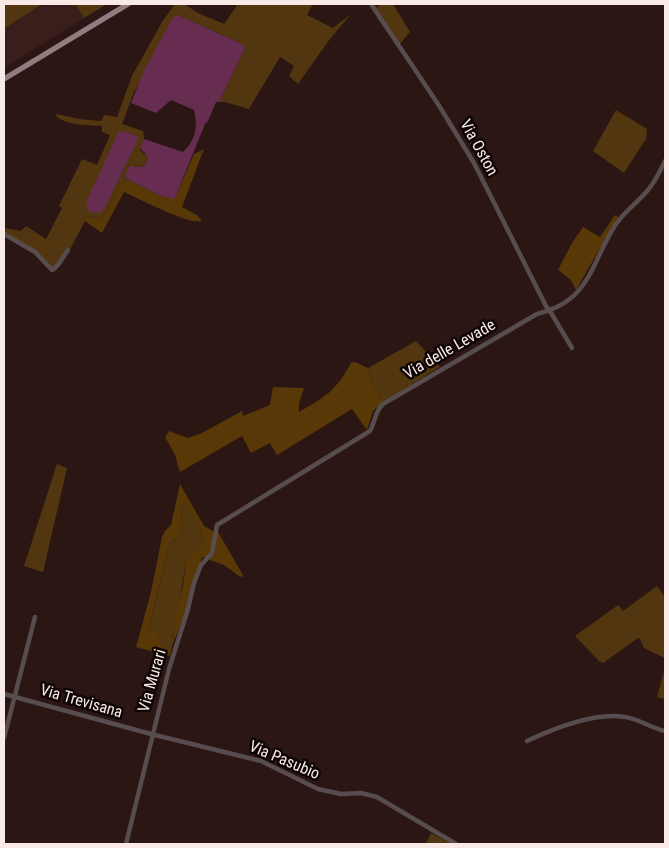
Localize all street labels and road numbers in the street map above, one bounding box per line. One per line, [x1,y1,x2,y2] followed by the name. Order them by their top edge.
[455,117,501,179] street label: Via Oston
[401,316,499,384] street label: Via delle Levade
[135,647,171,715] street label: Via Murari
[38,681,124,723] street label: Via Trevisana
[246,738,322,784] street label: Via Pasubio

